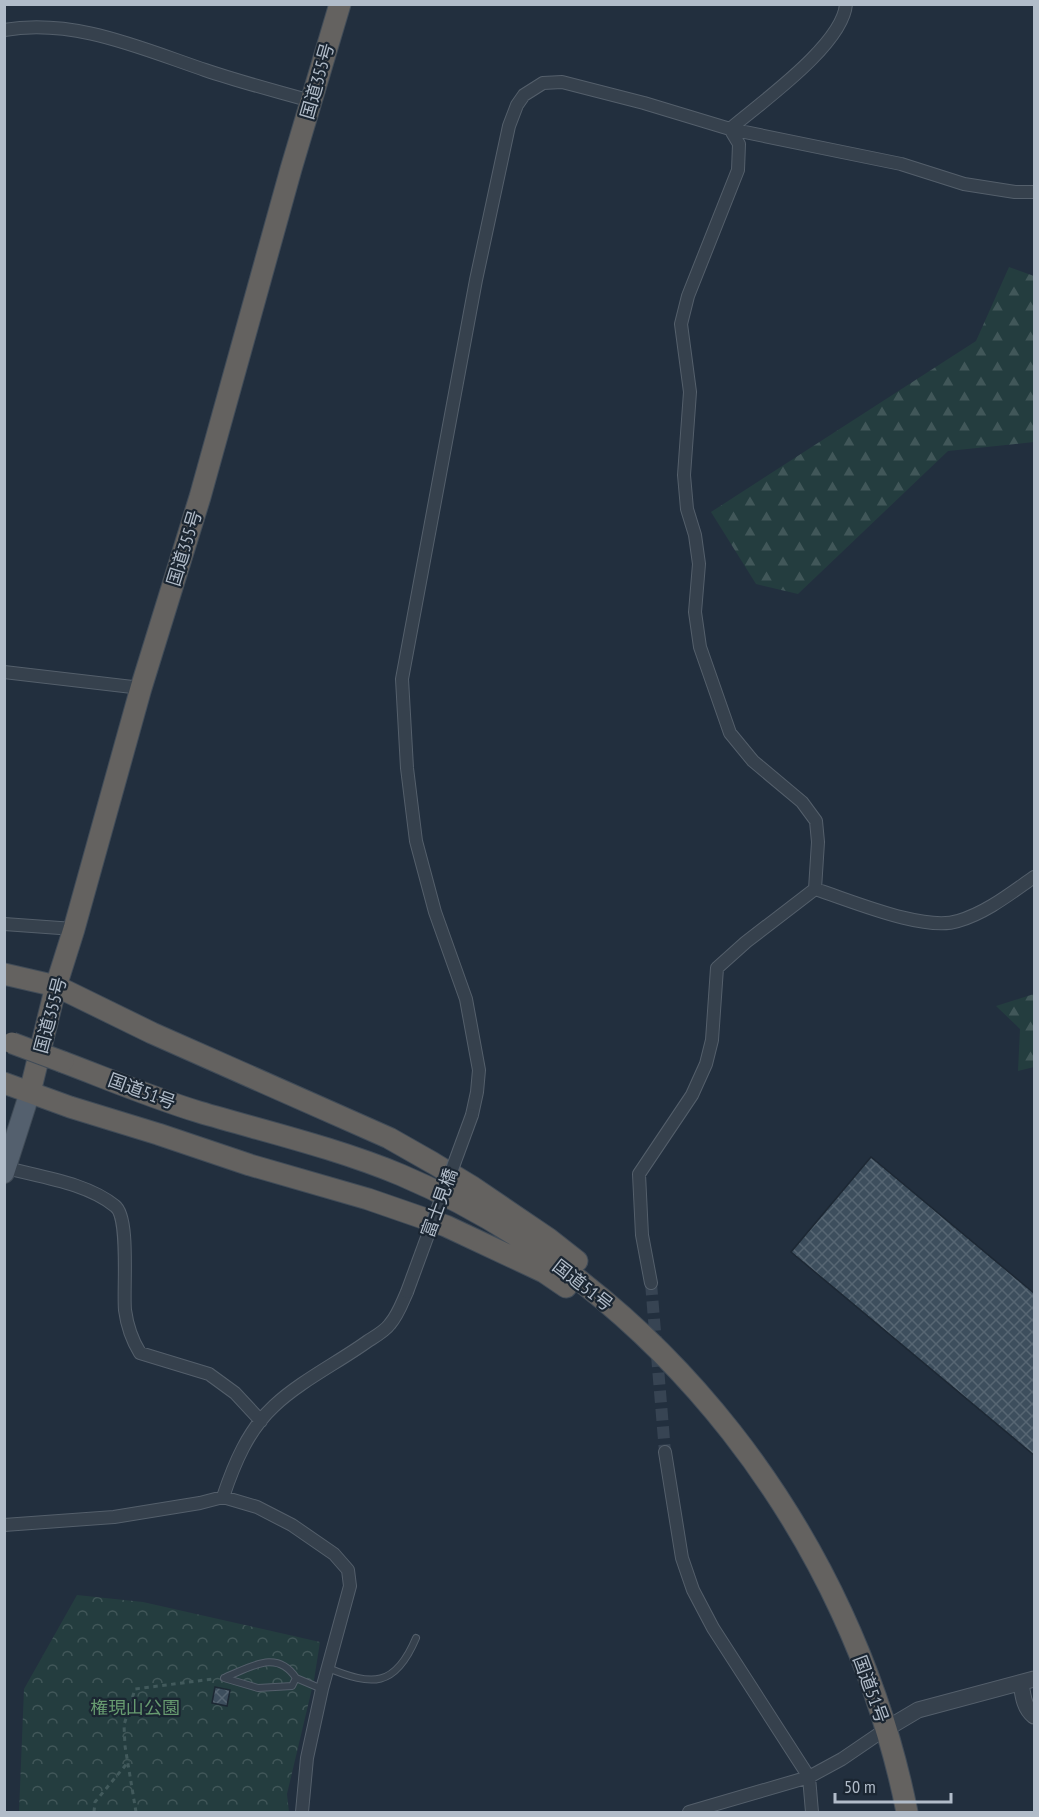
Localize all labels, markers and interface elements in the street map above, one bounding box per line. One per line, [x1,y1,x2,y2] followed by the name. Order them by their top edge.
[295,40,339,122] street label: 国道355号
[162,507,206,589] street label: 国道355号
[29,974,71,1056] street label: 国道355号
[105,1068,179,1114] street label: 国道51号
[416,1165,462,1241] street label: 富士見橋
[548,1254,618,1316] street label: 国道51号
[848,1652,894,1726] street label: 国道51号
[90,1696,180,1719] park label: 権現山公園
[835,1766,950,1804] scale bar
[844,1775,876,1798] text: 50 m

